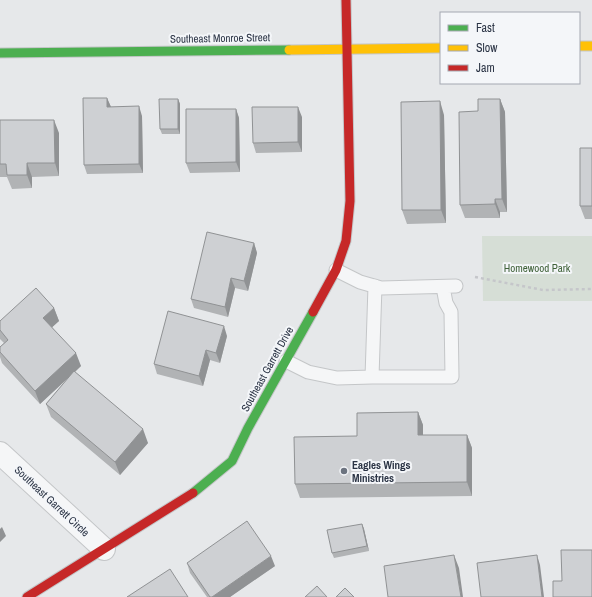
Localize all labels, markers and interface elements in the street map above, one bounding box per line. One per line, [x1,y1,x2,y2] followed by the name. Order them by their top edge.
[440,12,580,84] legend
[476,20,495,36] text: Fast
[170,30,271,46] street label: Southeast Monroe Street
[476,40,498,56] text: Slow
[476,60,495,76] text: Jam
[504,261,571,275] park label: Homewood Park
[238,324,296,414] street label: Southeast Garrett Drive
[352,458,411,485] place label: Eagles Wings Ministries
[12,463,92,539] street label: Southeast Garrett Circle
[339,466,349,476] marker: Eagles Wings Ministries

